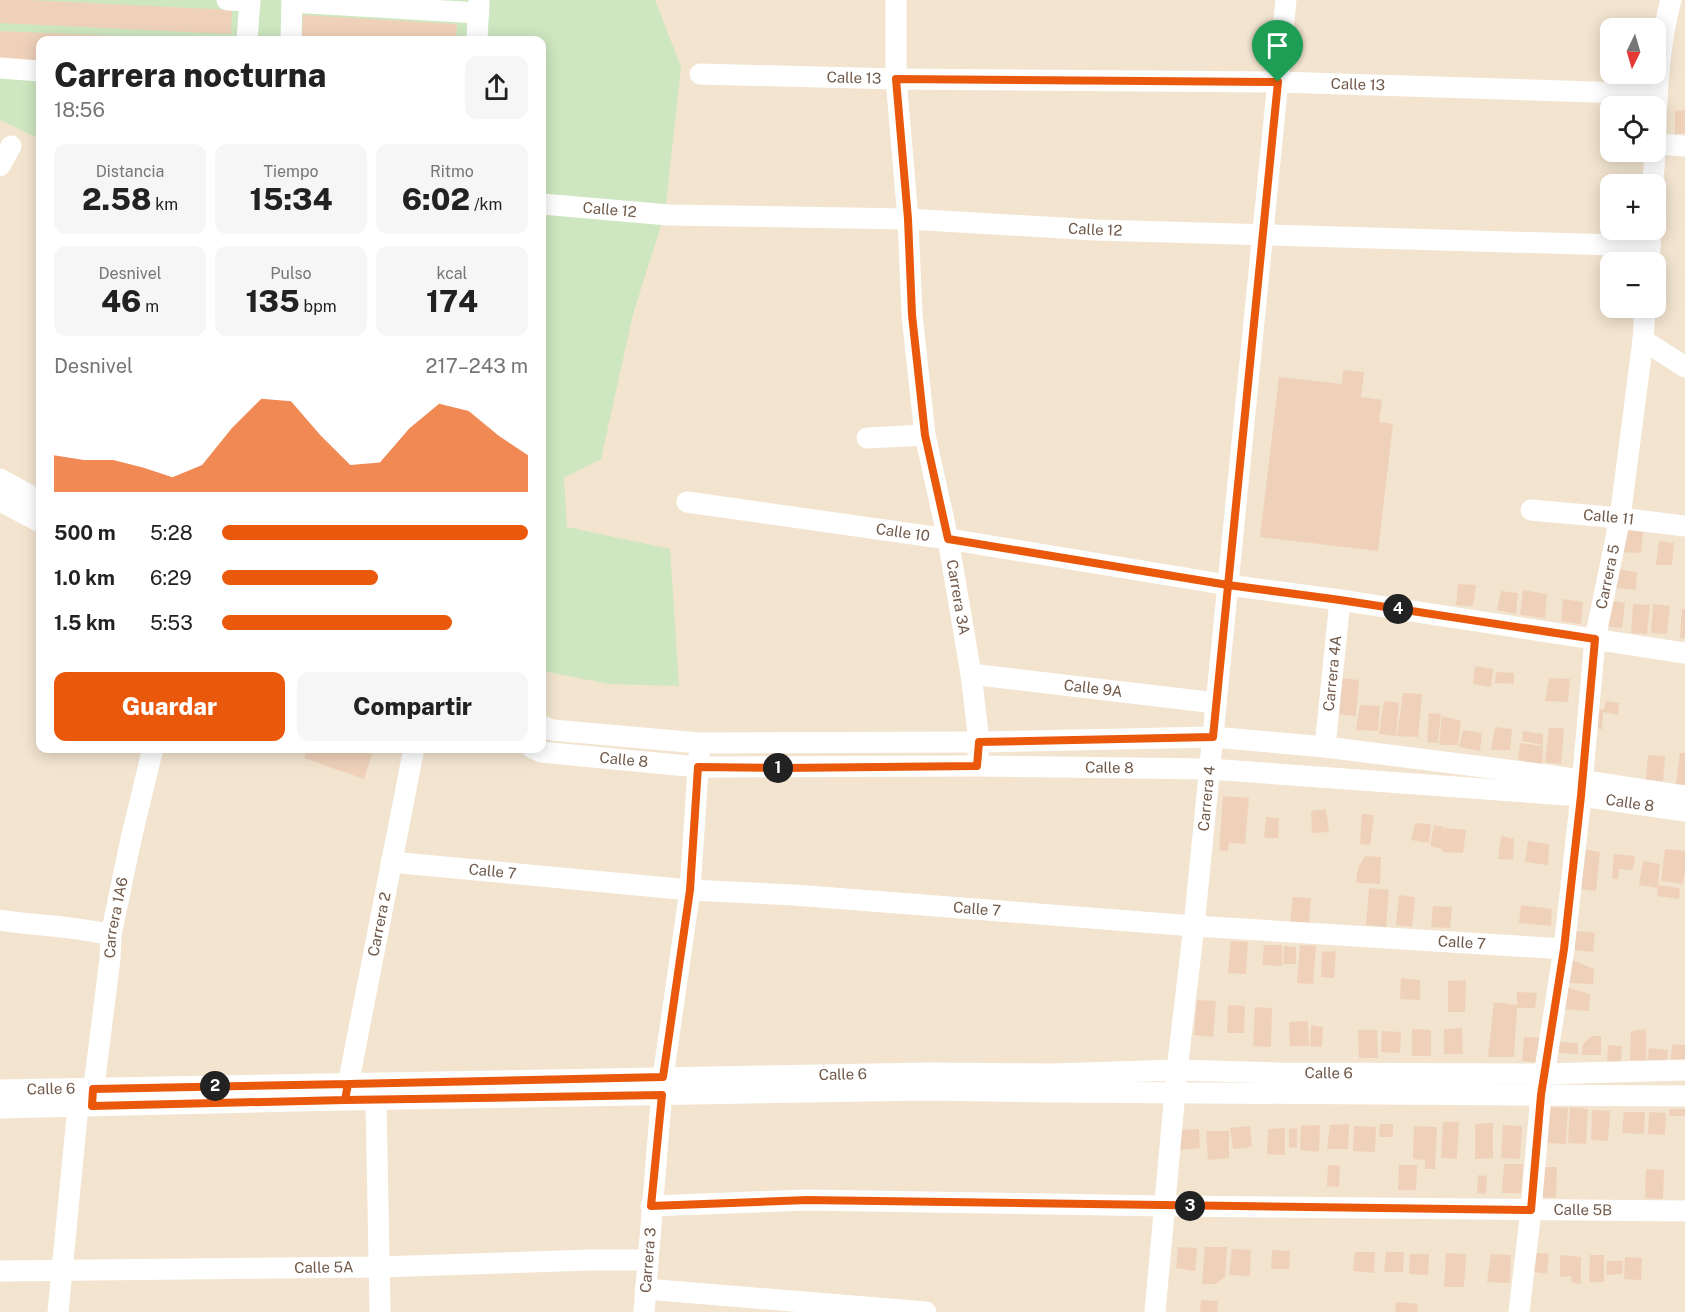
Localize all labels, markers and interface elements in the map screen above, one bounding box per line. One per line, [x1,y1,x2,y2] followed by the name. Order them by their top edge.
[1600,18,1666,84] north arrow
[1600,18,1666,318] map controls
[1252,20,1303,82] pin
[1261,29,1294,62] icon: arrive
[54,56,326,94] text: Carrera nocturna
[465,56,528,119] button: share
[826,68,881,87] street label: Calle 13
[1330,75,1385,93] street label: Calle 13
[1600,96,1666,162] button: locate
[54,98,105,122] text: 18:56
[96,162,164,181] text: Distancia
[264,162,318,181] text: Tiempo
[430,162,474,181] text: Ritmo
[1600,174,1666,240] button: +
[82,181,151,217] text: 2.58
[250,181,332,217] text: 15:34
[402,181,470,217] text: 6:02
[151,195,178,214] text: km
[470,195,502,214] text: /km
[582,199,638,220] street label: Calle 12
[1068,219,1123,239] street label: Calle 12
[1600,252,1666,318] button: −
[98,264,162,283] text: Desnivel
[270,264,312,283] text: Pulso
[437,264,467,283] text: kcal
[101,283,141,319] text: 46
[245,283,300,319] text: 135
[426,283,478,319] text: 174
[141,297,159,316] text: m
[300,297,337,316] text: bpm
[54,354,133,378] text: Desnivel
[426,354,528,378] text: 217–243 m
[1582,506,1635,528] street label: Calle 11
[875,520,931,544] street label: Calle 10
[54,521,116,545] text: 500 m
[150,521,193,545] text: 5:28
[1592,543,1622,611] street label: Carrera 5
[944,558,973,637] street label: Carrera 3A
[54,566,115,590] text: 1.0 km
[150,566,192,590] text: 6:29
[1383,594,1413,624] pin: 4
[1393,599,1403,618] text: 4
[54,611,115,635] text: 1.5 km
[150,611,193,635] text: 5:53
[1320,634,1344,712] street label: Carrera 4A
[54,672,285,741] button: Guardar
[297,672,528,741] button: Compartir
[1063,676,1124,700] street label: Calle 9A
[599,749,649,770] street label: Calle 8
[763,753,793,783] pin: 1
[775,758,781,777] text: 1
[1085,758,1134,776] street label: Calle 8
[1194,765,1218,832] street label: Carrera 4
[1605,791,1655,814] street label: Calle 8
[468,860,517,882] street label: Calle 7
[101,875,131,959] street label: Carrera 1A6
[364,891,394,958] street label: Carrera 2
[952,898,1002,919] street label: Calle 7
[1437,932,1486,952] street label: Calle 7
[1304,1064,1353,1081] street label: Calle 6
[818,1065,867,1083] street label: Calle 6
[200,1071,230,1101] pin: 2
[210,1076,220,1095] text: 2
[27,1080,75,1098] street label: Calle 6
[1175,1191,1205,1221] pin: 3
[1185,1196,1195,1215] text: 3
[1553,1201,1612,1218] street label: Calle 5B
[637,1227,659,1294] street label: Carrera 3
[294,1258,354,1276] street label: Calle 5A

